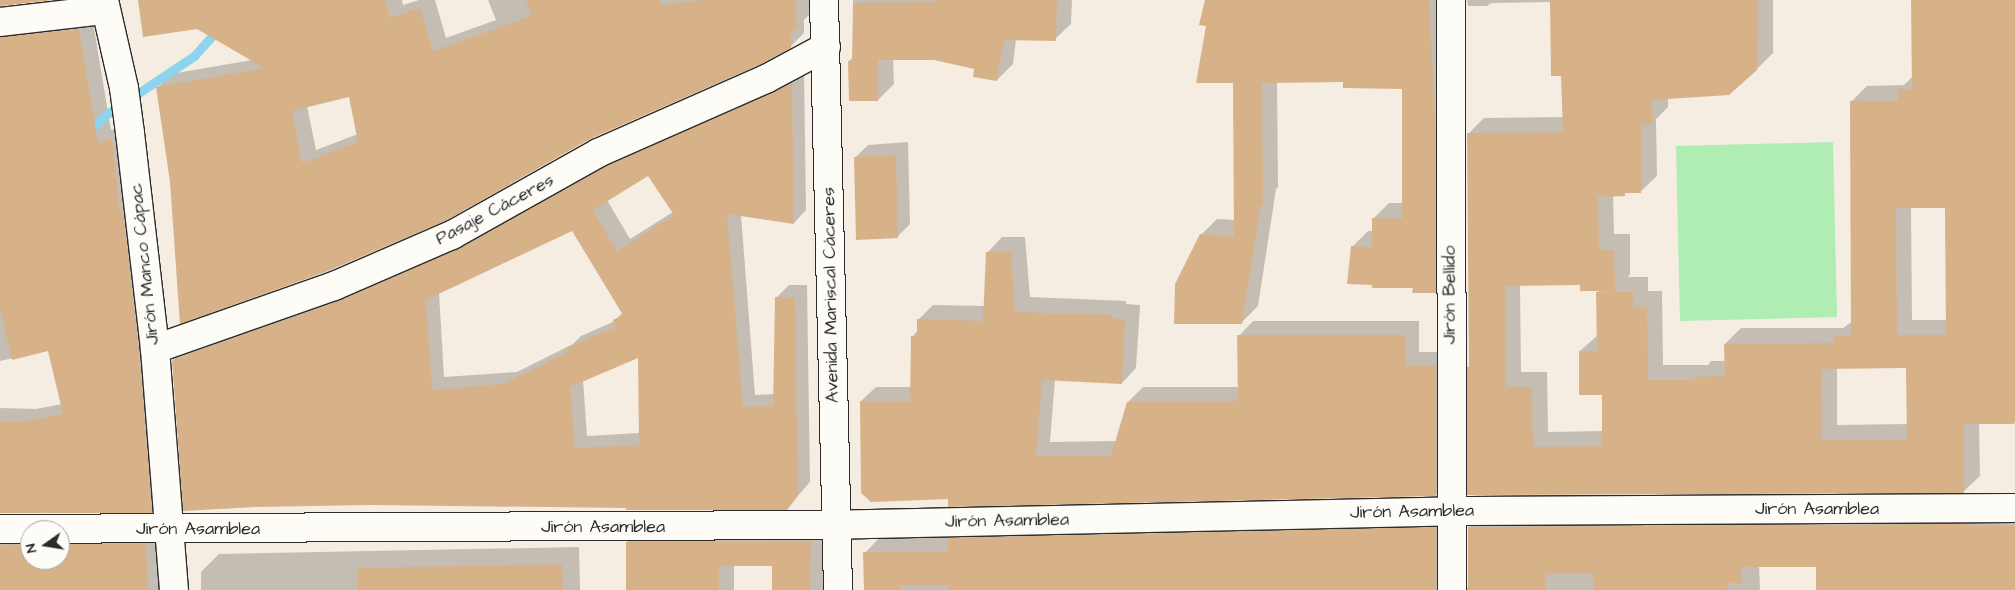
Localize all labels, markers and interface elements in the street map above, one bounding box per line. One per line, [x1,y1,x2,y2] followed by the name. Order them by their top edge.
[432,170,558,250] street label: Pasaje Cáceres
[126,182,164,346] street label: Jirón Manco Cápac
[818,187,844,403] street label: Avenida Mariscal Cáceres
[1439,246,1461,344] street label: Jirón Bellido
[1755,498,1879,520] street label: Jirón Asamblea
[1350,500,1474,524] street label: Jirón Asamblea
[945,509,1069,533] street label: Jirón Asamblea
[541,516,665,538] street label: Jirón Asamblea
[136,518,260,540] street label: Jirón Asamblea
[20,520,70,570] north arrow
[21,542,42,555] text: N

